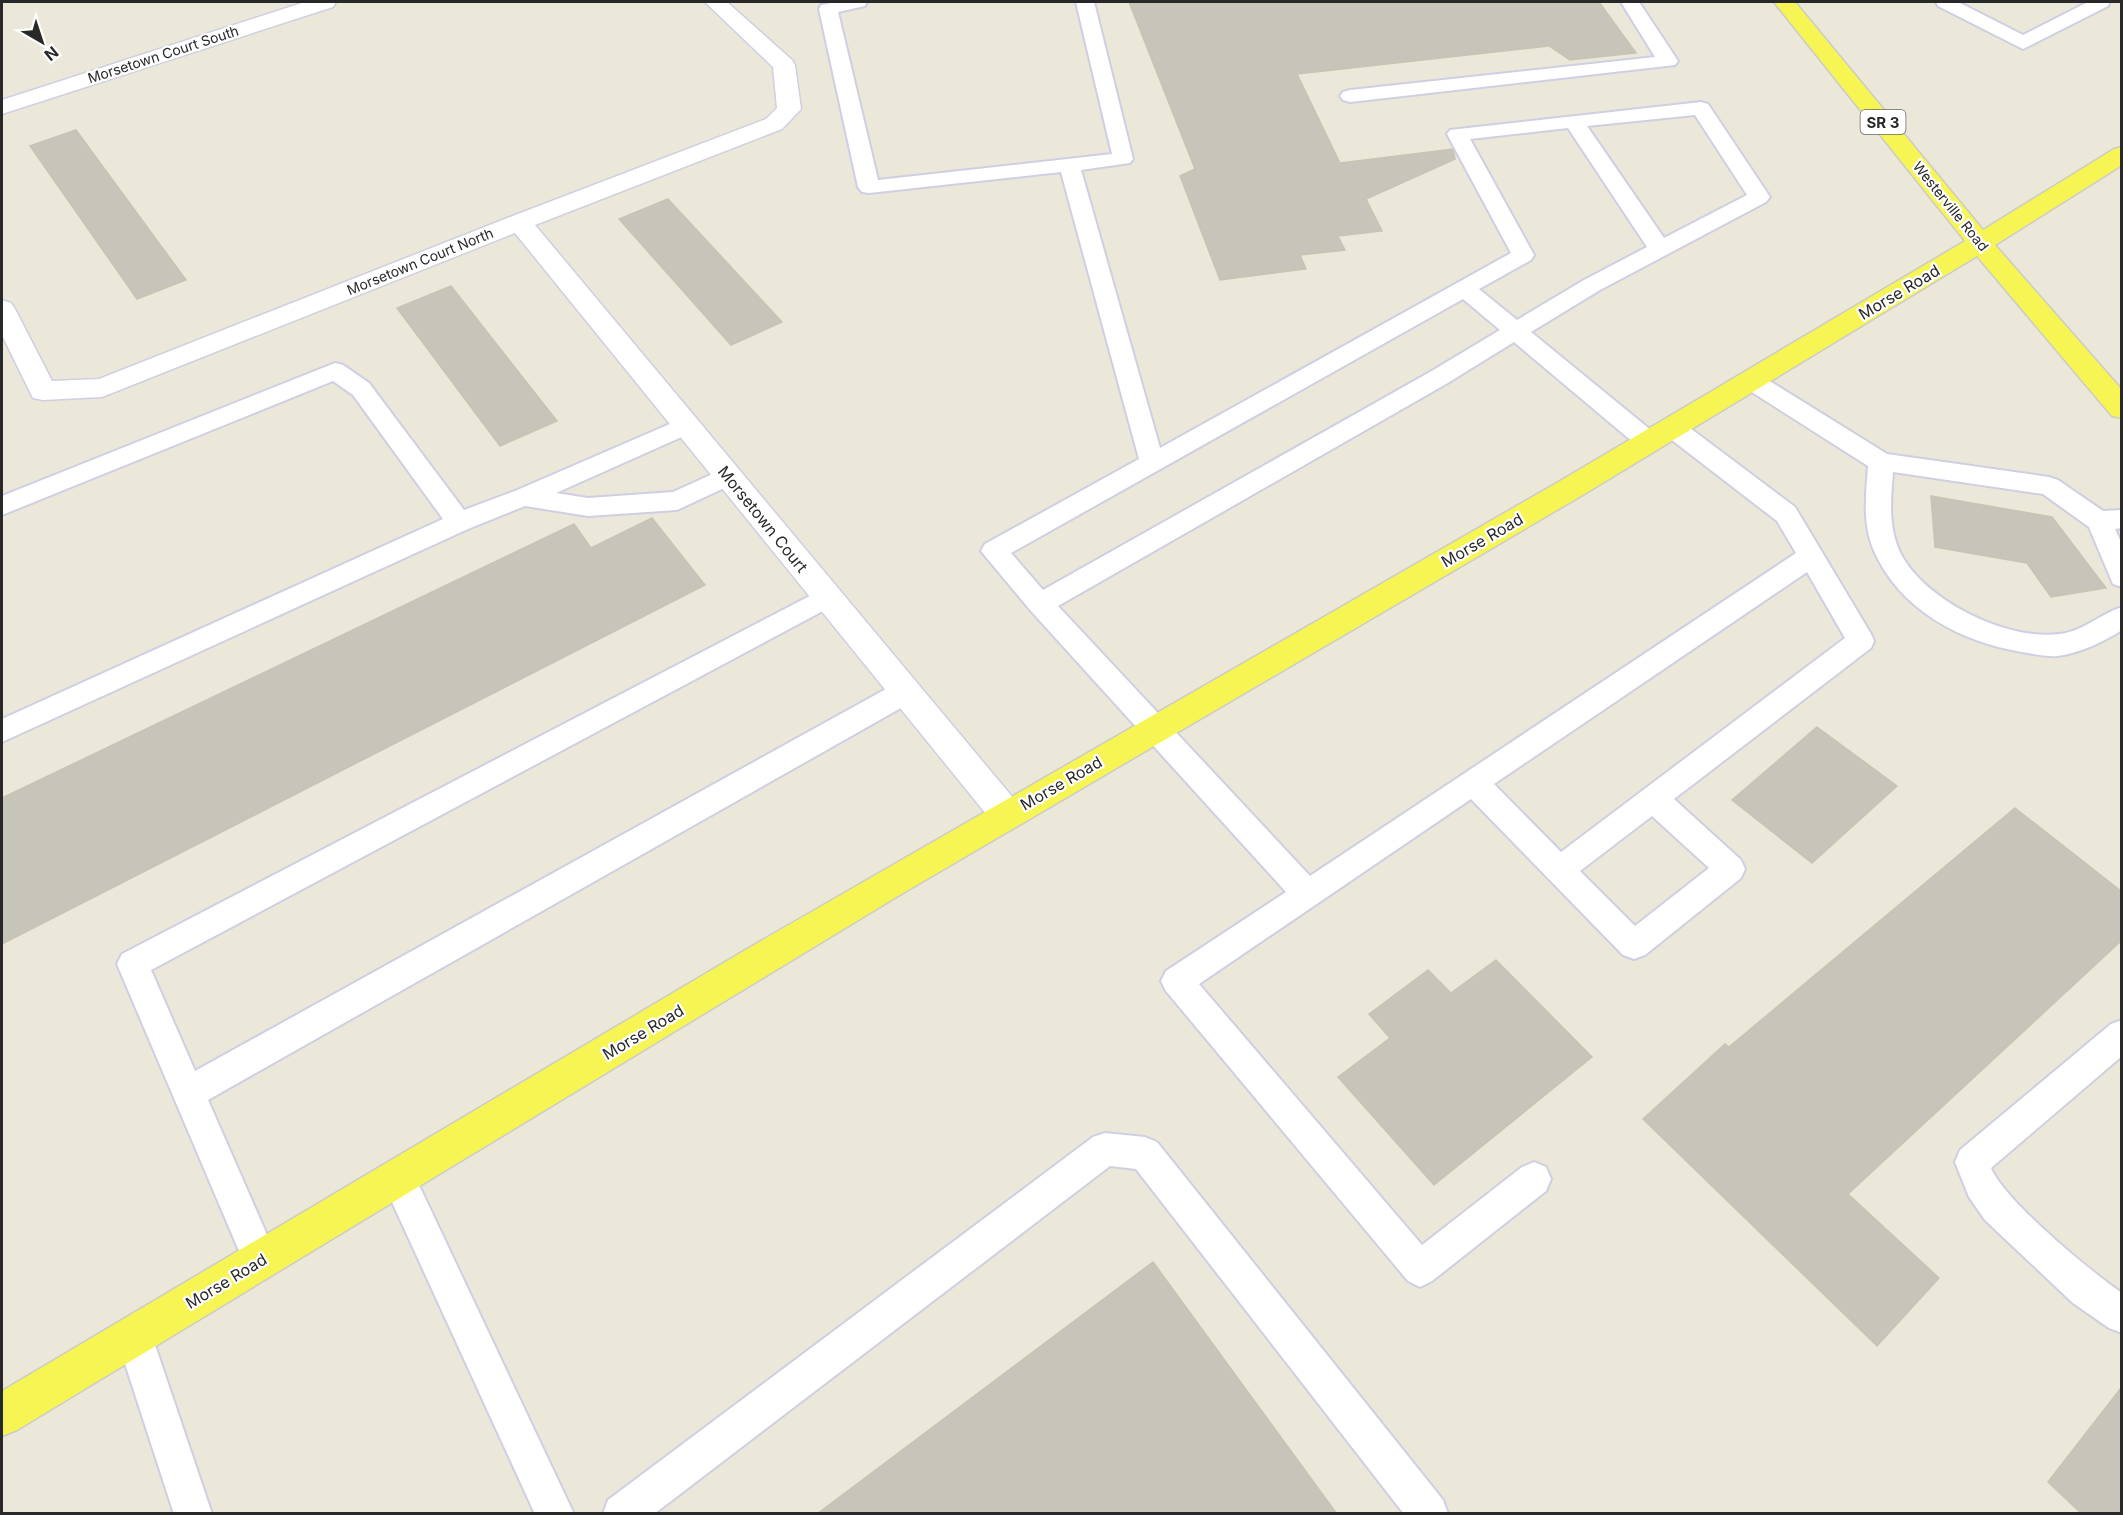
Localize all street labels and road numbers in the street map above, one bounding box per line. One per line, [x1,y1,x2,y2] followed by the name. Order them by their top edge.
[85,22,241,86] street label: Morsetown Court South
[1860,110,1906,134] road number: SR 3
[1910,158,1992,254] street label: Westerville Road
[344,224,496,298] street label: Morsetown Court North
[1855,260,1943,324] street label: Morse Road
[714,462,812,576] street label: Morsetown Court
[1438,509,1526,571] street label: Morse Road
[1017,752,1105,814] street label: Morse Road
[599,1000,687,1064] street label: Morse Road
[182,1249,270,1313] street label: Morse Road

